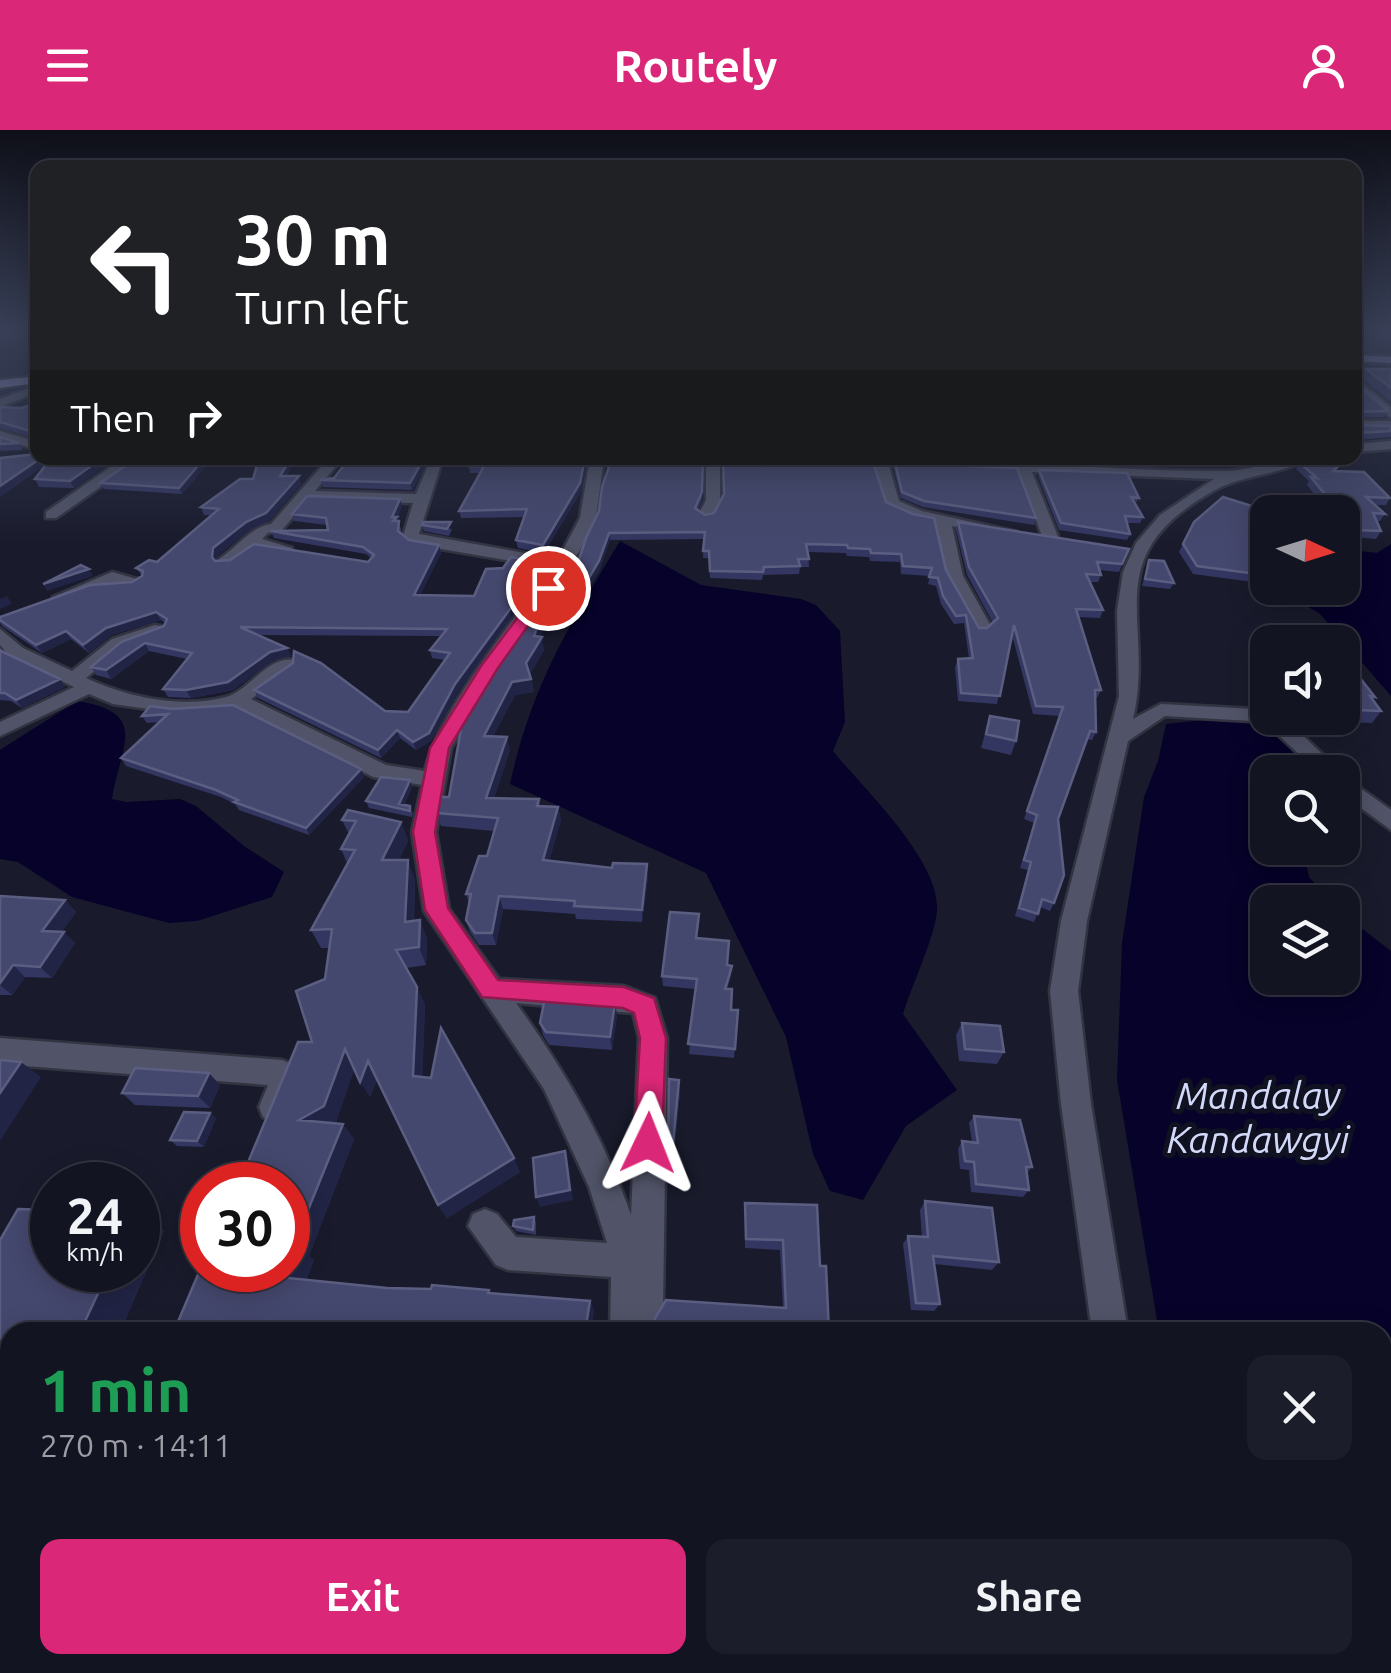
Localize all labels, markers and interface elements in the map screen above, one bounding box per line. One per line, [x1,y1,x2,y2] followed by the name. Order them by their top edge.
[40,38,95,93] icon: menu
[1296,38,1351,93] icon: person
[614,40,777,91] text: Routely
[70,200,200,330] icon: left
[235,200,391,278] text: 30 m
[235,282,409,333] text: Turn left
[176,390,231,445] icon: right
[70,397,156,439] text: Then
[1250,495,1360,605] north arrow
[1250,495,1360,995] map controls
[506,546,591,631] pin
[521,561,576,616] icon: arrive
[1250,625,1360,735] button: sound
[1250,755,1360,865] button: search
[1250,885,1360,995] button: layers
[1166,1074,1351,1160] water label: Mandalay Kandawgyi
[596,1091,700,1195] position arrow
[180,1162,310,1292] speed limit sign: 30
[67,1187,123,1243] text: 24
[66,1238,124,1266] text: km/h
[1247,1355,1352,1460] button: close
[40,1356,192,1423] text: 1 min
[40,1427,232,1463] text: 270 m · 14:11
[40,1539,686,1654] button: Exit
[706,1539,1352,1654] button: Share

